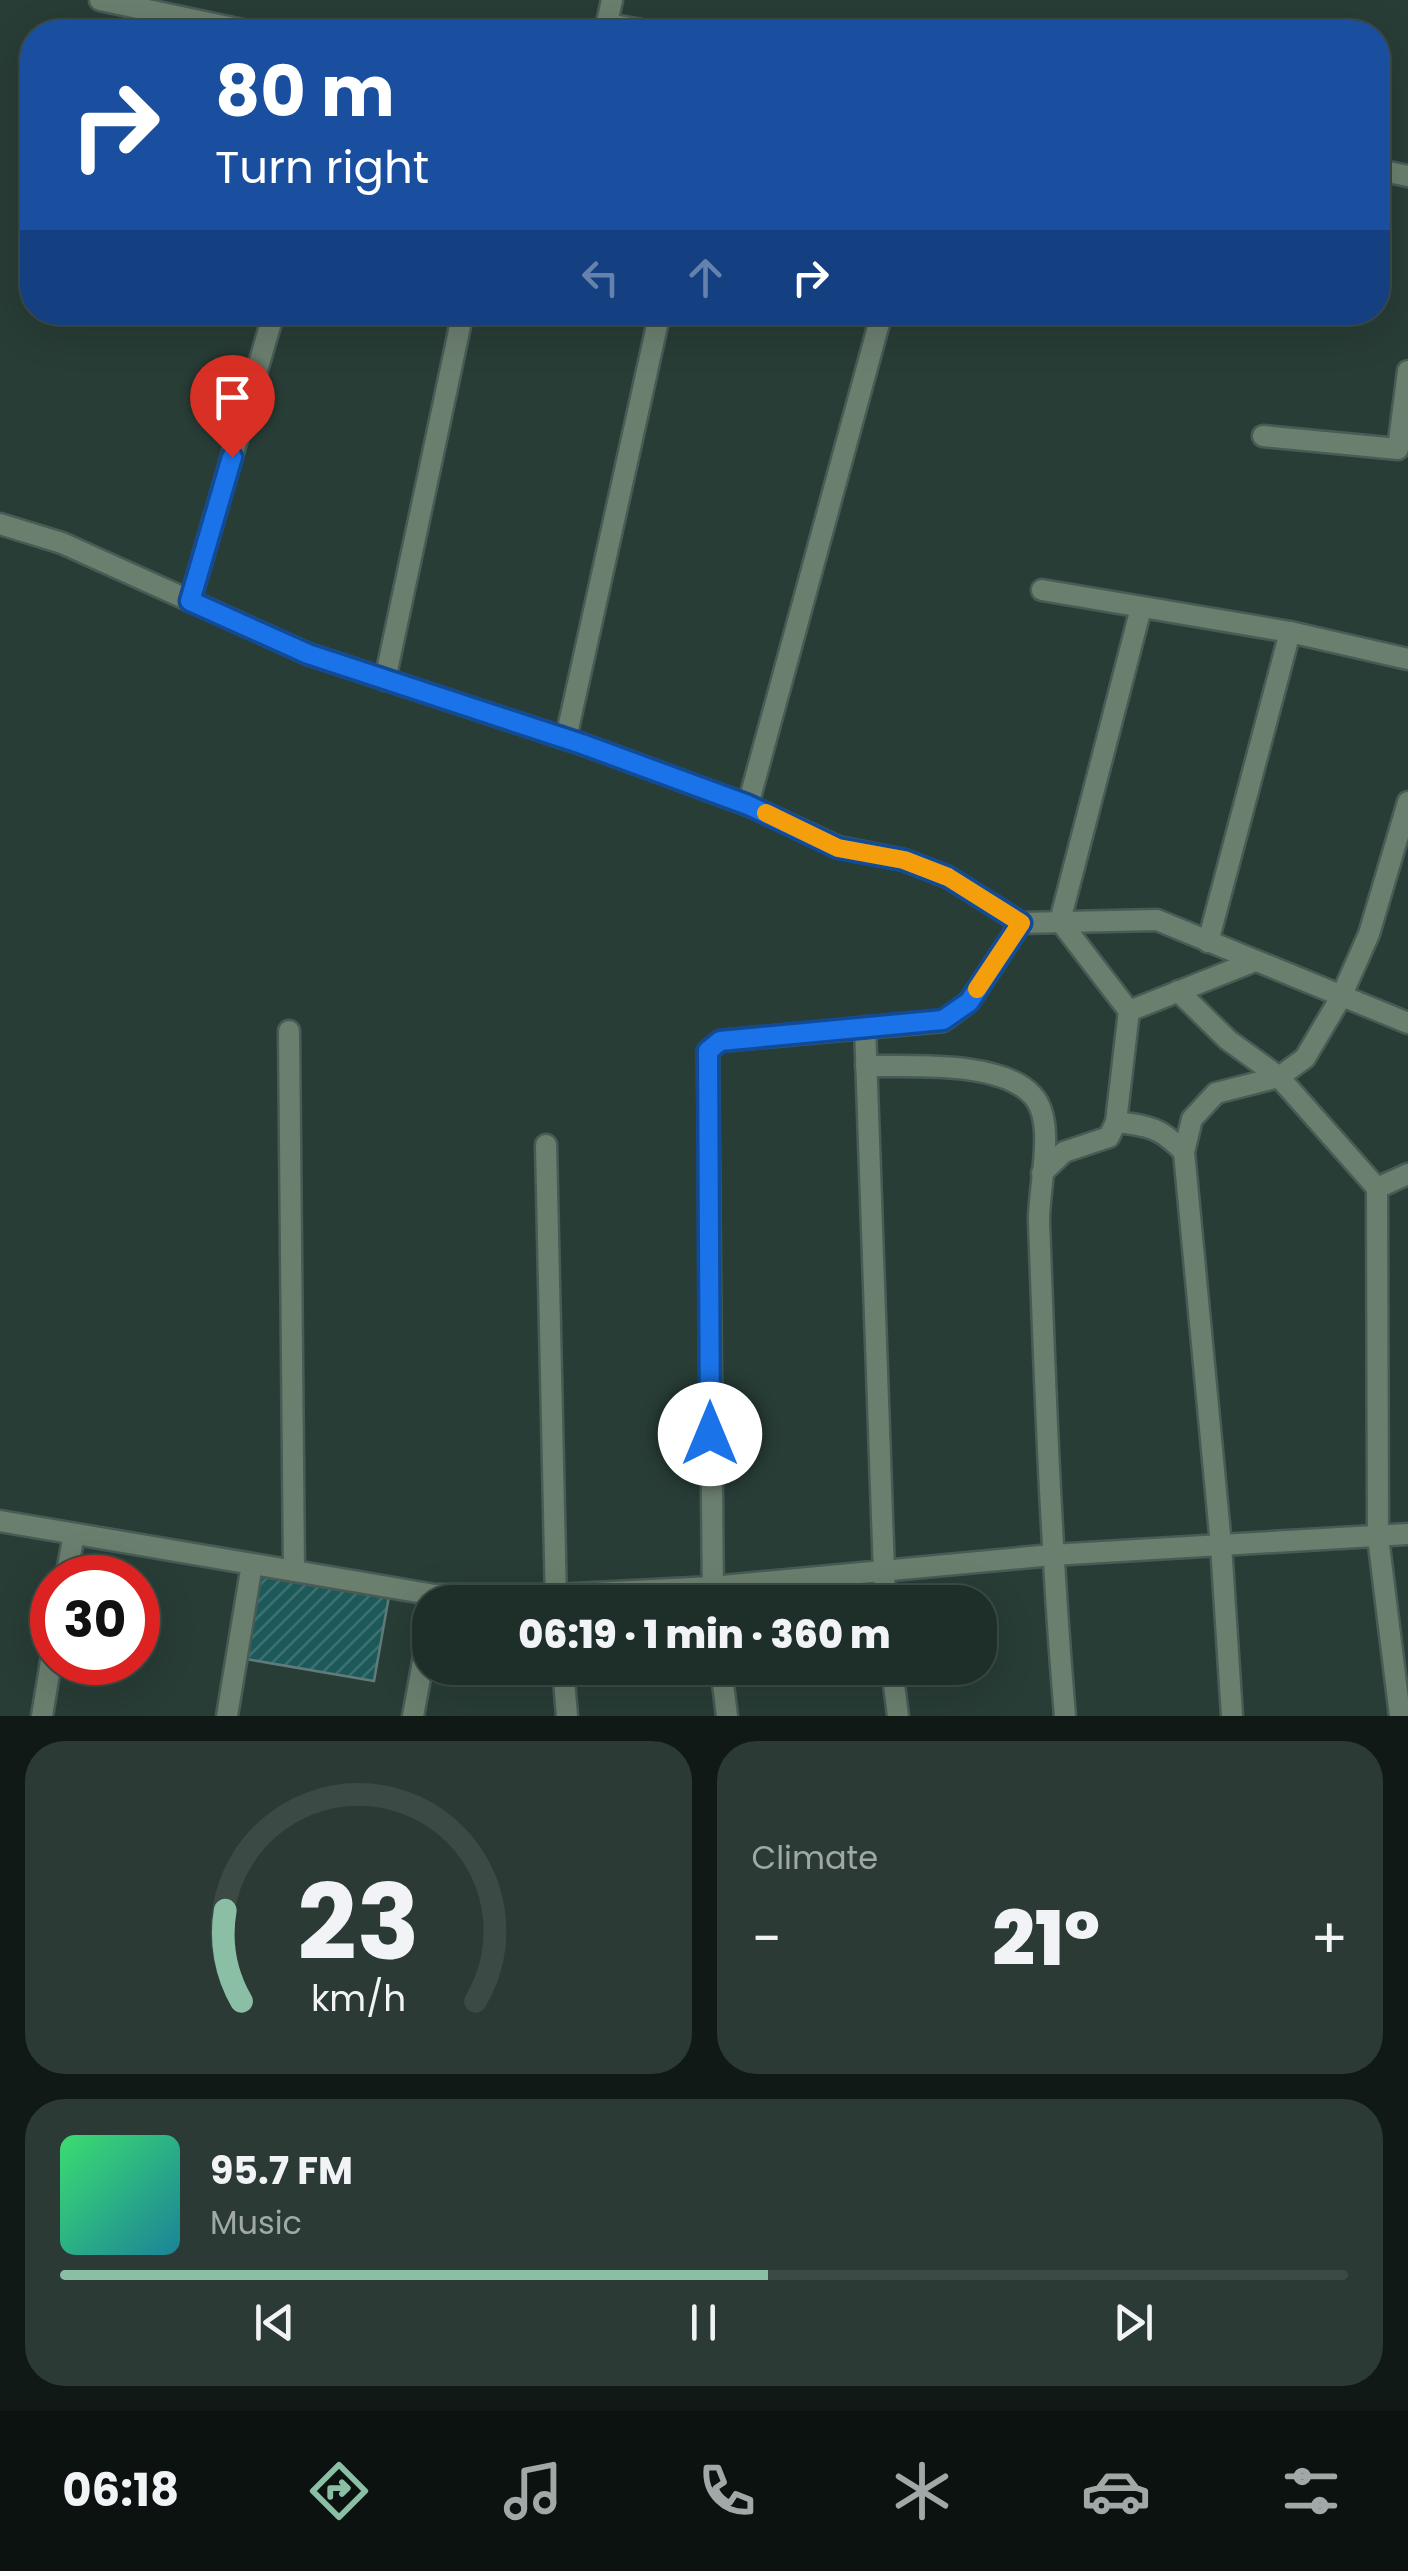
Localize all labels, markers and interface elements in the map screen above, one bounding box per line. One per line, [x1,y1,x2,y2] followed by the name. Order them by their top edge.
[215,42,395,141] text: 80 m
[50,60,180,190] icon: right
[215,136,429,199] text: Turn right
[573,250,628,305] icon: left
[678,250,733,305] icon: ahead
[783,250,838,305] icon: right
[190,355,275,458] pin
[205,370,260,425] icon: arrive
[658,1382,762,1486] position arrow
[30,1555,160,1685] speed limit sign: 30
[518,1608,891,1661] text: 06:19 · 1 min · 360 m
[752,1835,878,1880] text: Climate
[297,1850,419,1995] text: 23
[992,1886,1100,1991] text: 21°
[752,1900,782,1977] text: −
[1310,1900,1348,1977] text: +
[311,1973,406,2024] text: km/h
[210,2144,353,2197] text: 95.7 FM
[210,2200,302,2245] text: Music
[247,2295,302,2350] icon: previous
[676,2295,731,2350] icon: pause
[1106,2295,1161,2350] icon: next
[304,2456,374,2526] icon: directions
[498,2456,568,2526] icon: music
[692,2456,762,2526] icon: phone
[887,2456,957,2526] icon: climate
[1081,2456,1151,2526] icon: car
[1276,2456,1346,2526] icon: filters
[62,2459,179,2522] text: 06:18

